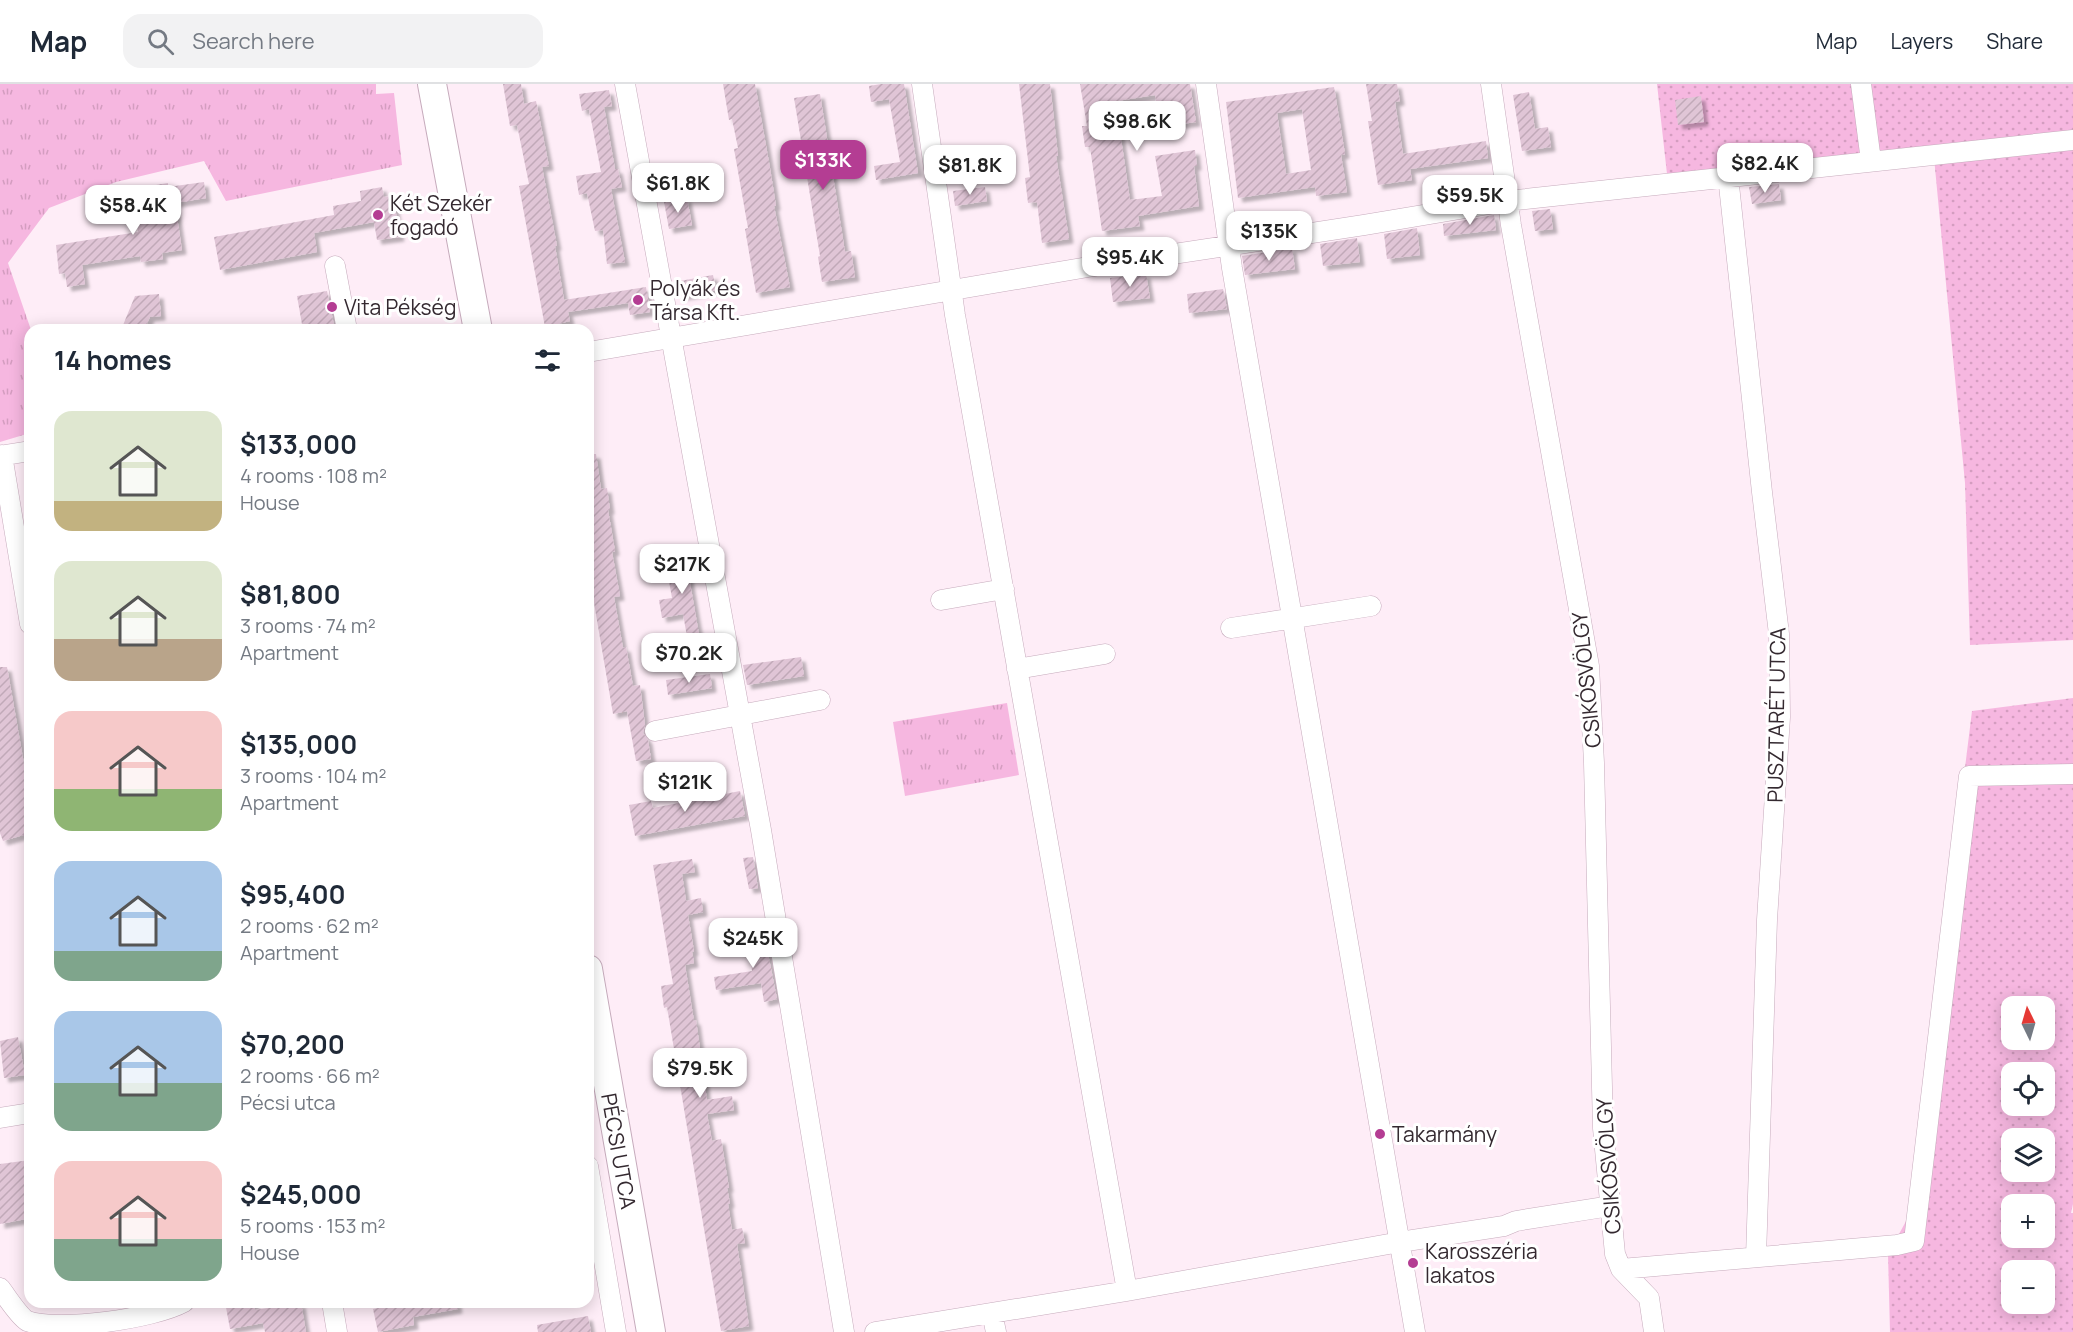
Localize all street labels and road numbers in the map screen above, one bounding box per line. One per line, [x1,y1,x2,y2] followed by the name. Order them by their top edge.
[1565,610,1607,749] street label: CSIKÓSVÖLGY
[1760,627,1792,803] street label: PUSZTARÉT UTCA
[595,1091,643,1211] street label: PÉCSI UTCA
[1589,1097,1627,1235] street label: CSIKÓSVÖLGY

